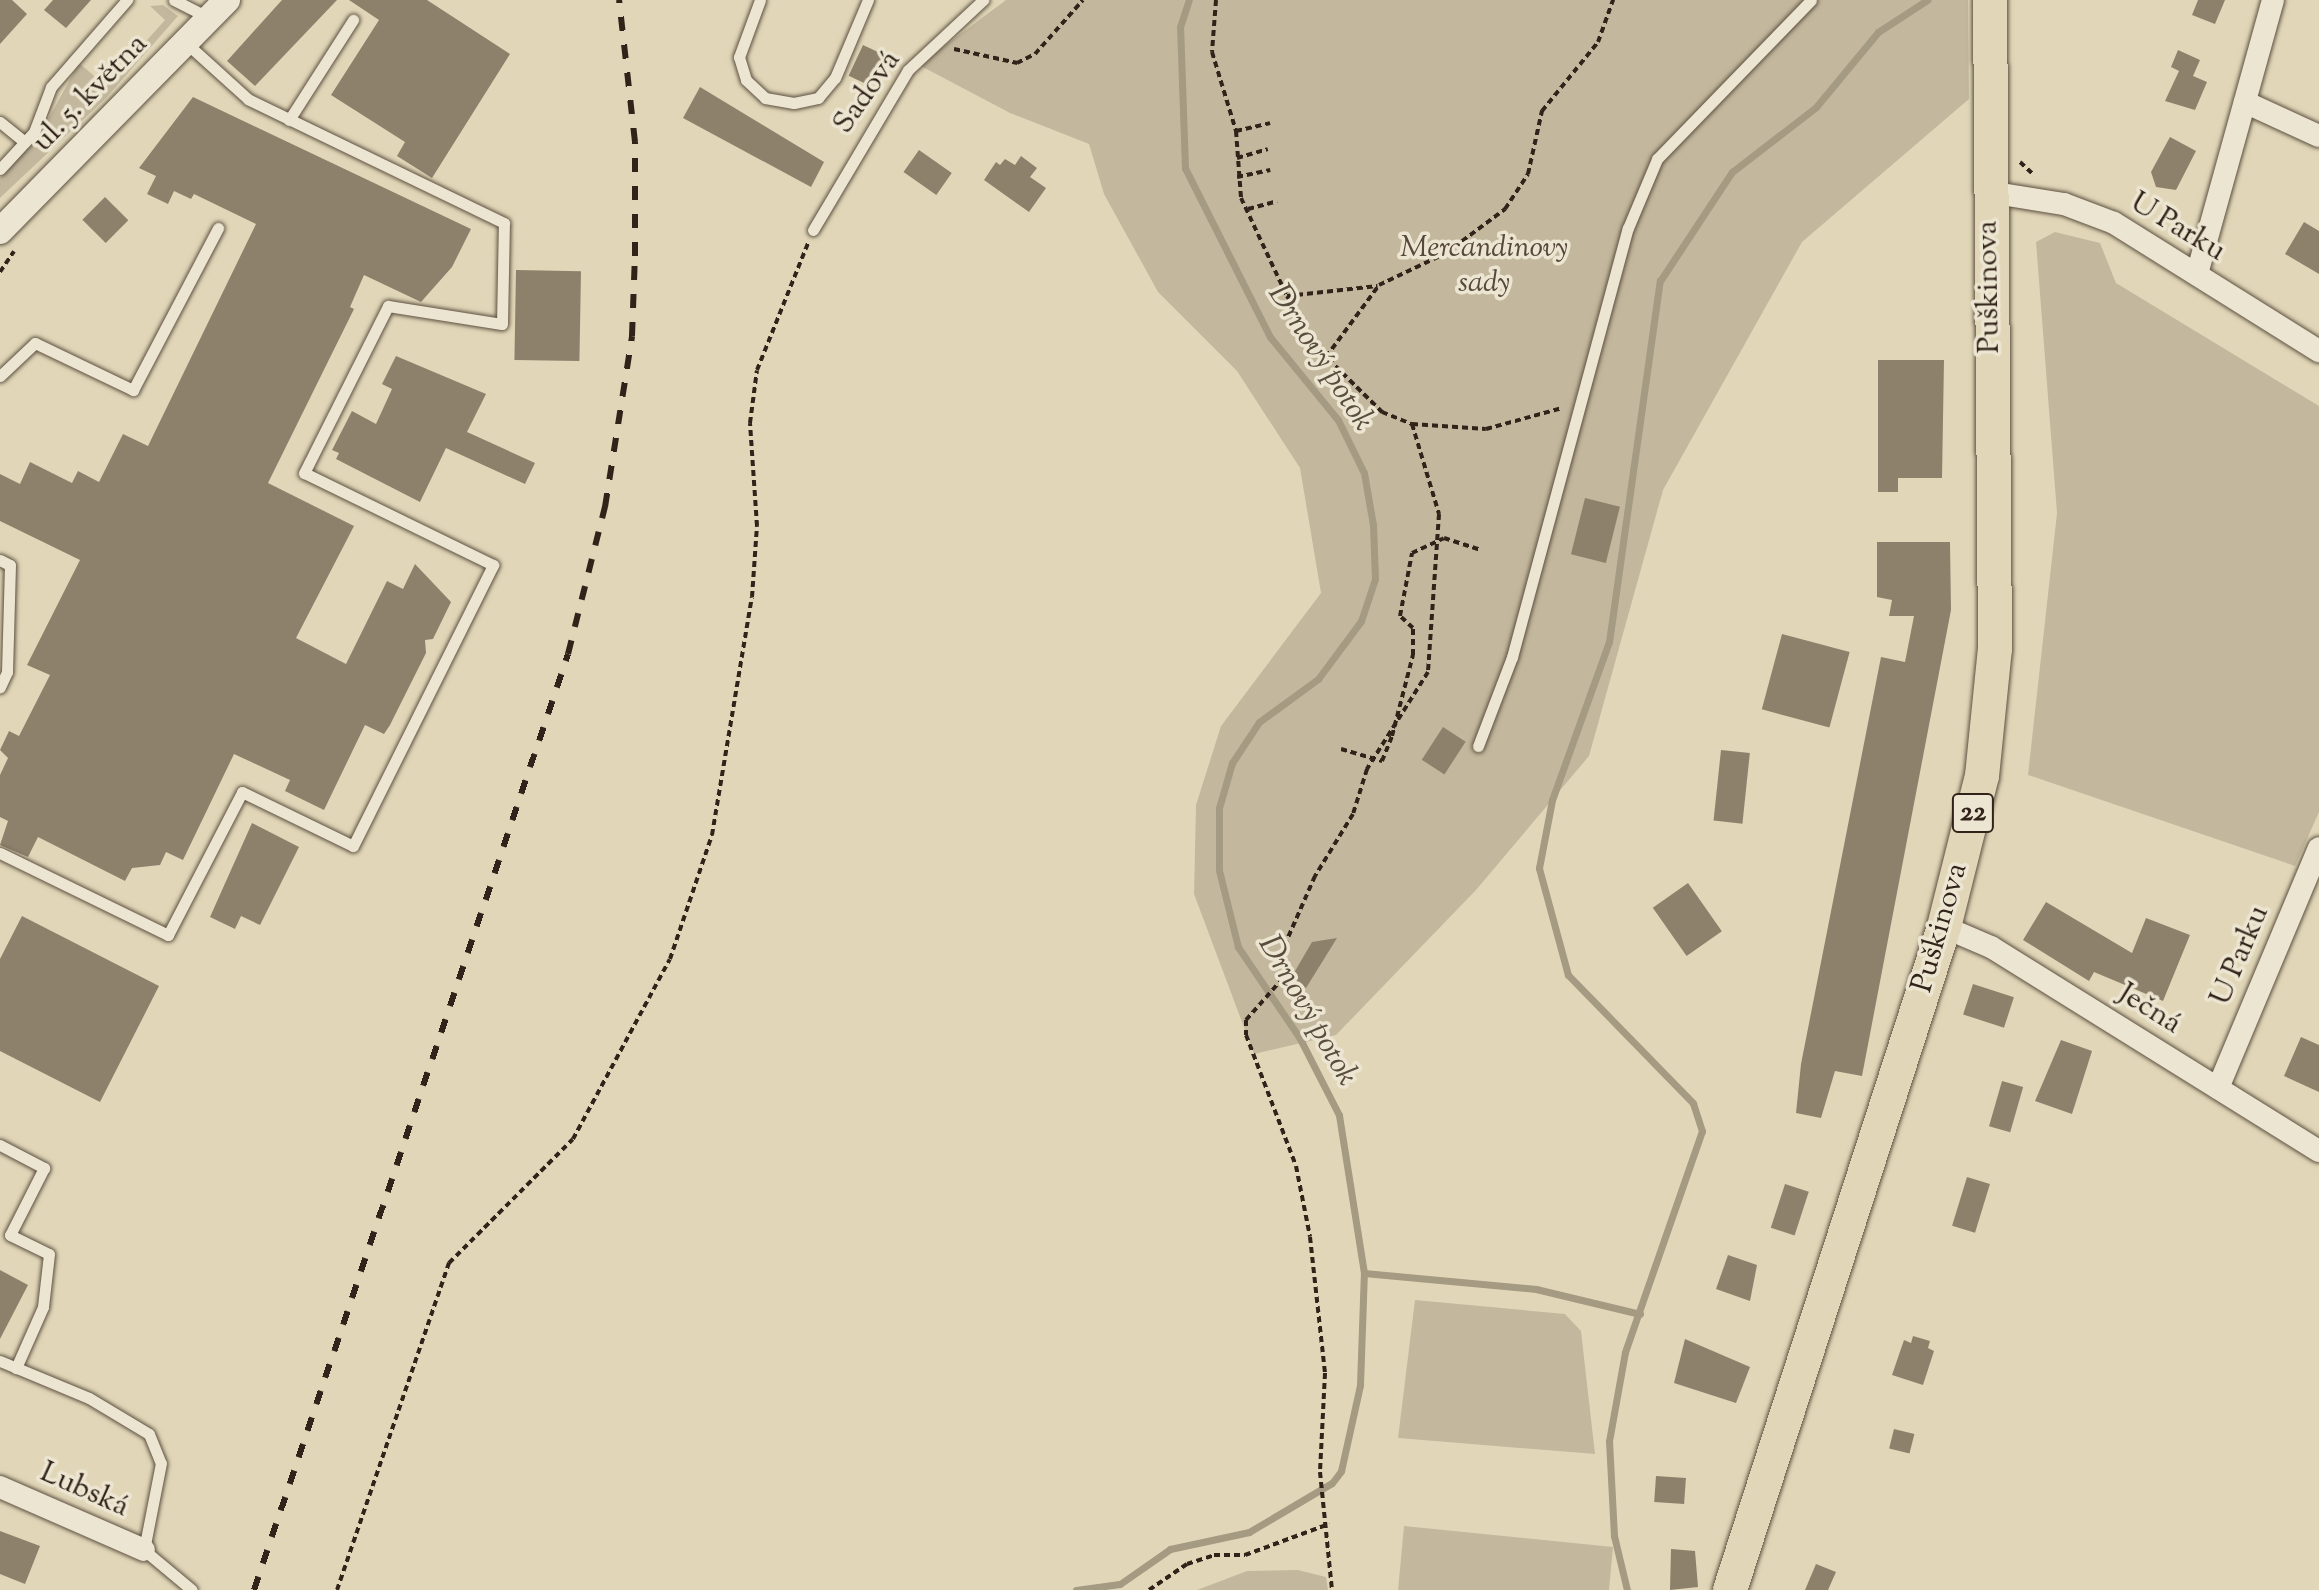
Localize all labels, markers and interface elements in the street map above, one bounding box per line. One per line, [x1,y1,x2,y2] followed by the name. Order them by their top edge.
[26,28,156,160] street label: ul. 5. května
[827,45,909,141] street label: Sadová
[2123,186,2231,270] street label: U Parku
[1971,220,2009,354] street label: Puškinova
[1400,231,1568,302] park label: Mercandinovy sady
[1258,277,1382,439] water label: Drnový potok
[1951,789,1995,837] road number: 22
[1905,859,1977,997] street label: Puškinova
[2204,901,2278,1011] street label: U Parku
[1248,929,1366,1093] water label: Drnový potok
[2111,977,2187,1043] street label: Ječná
[34,1456,134,1526] street label: Lubská

